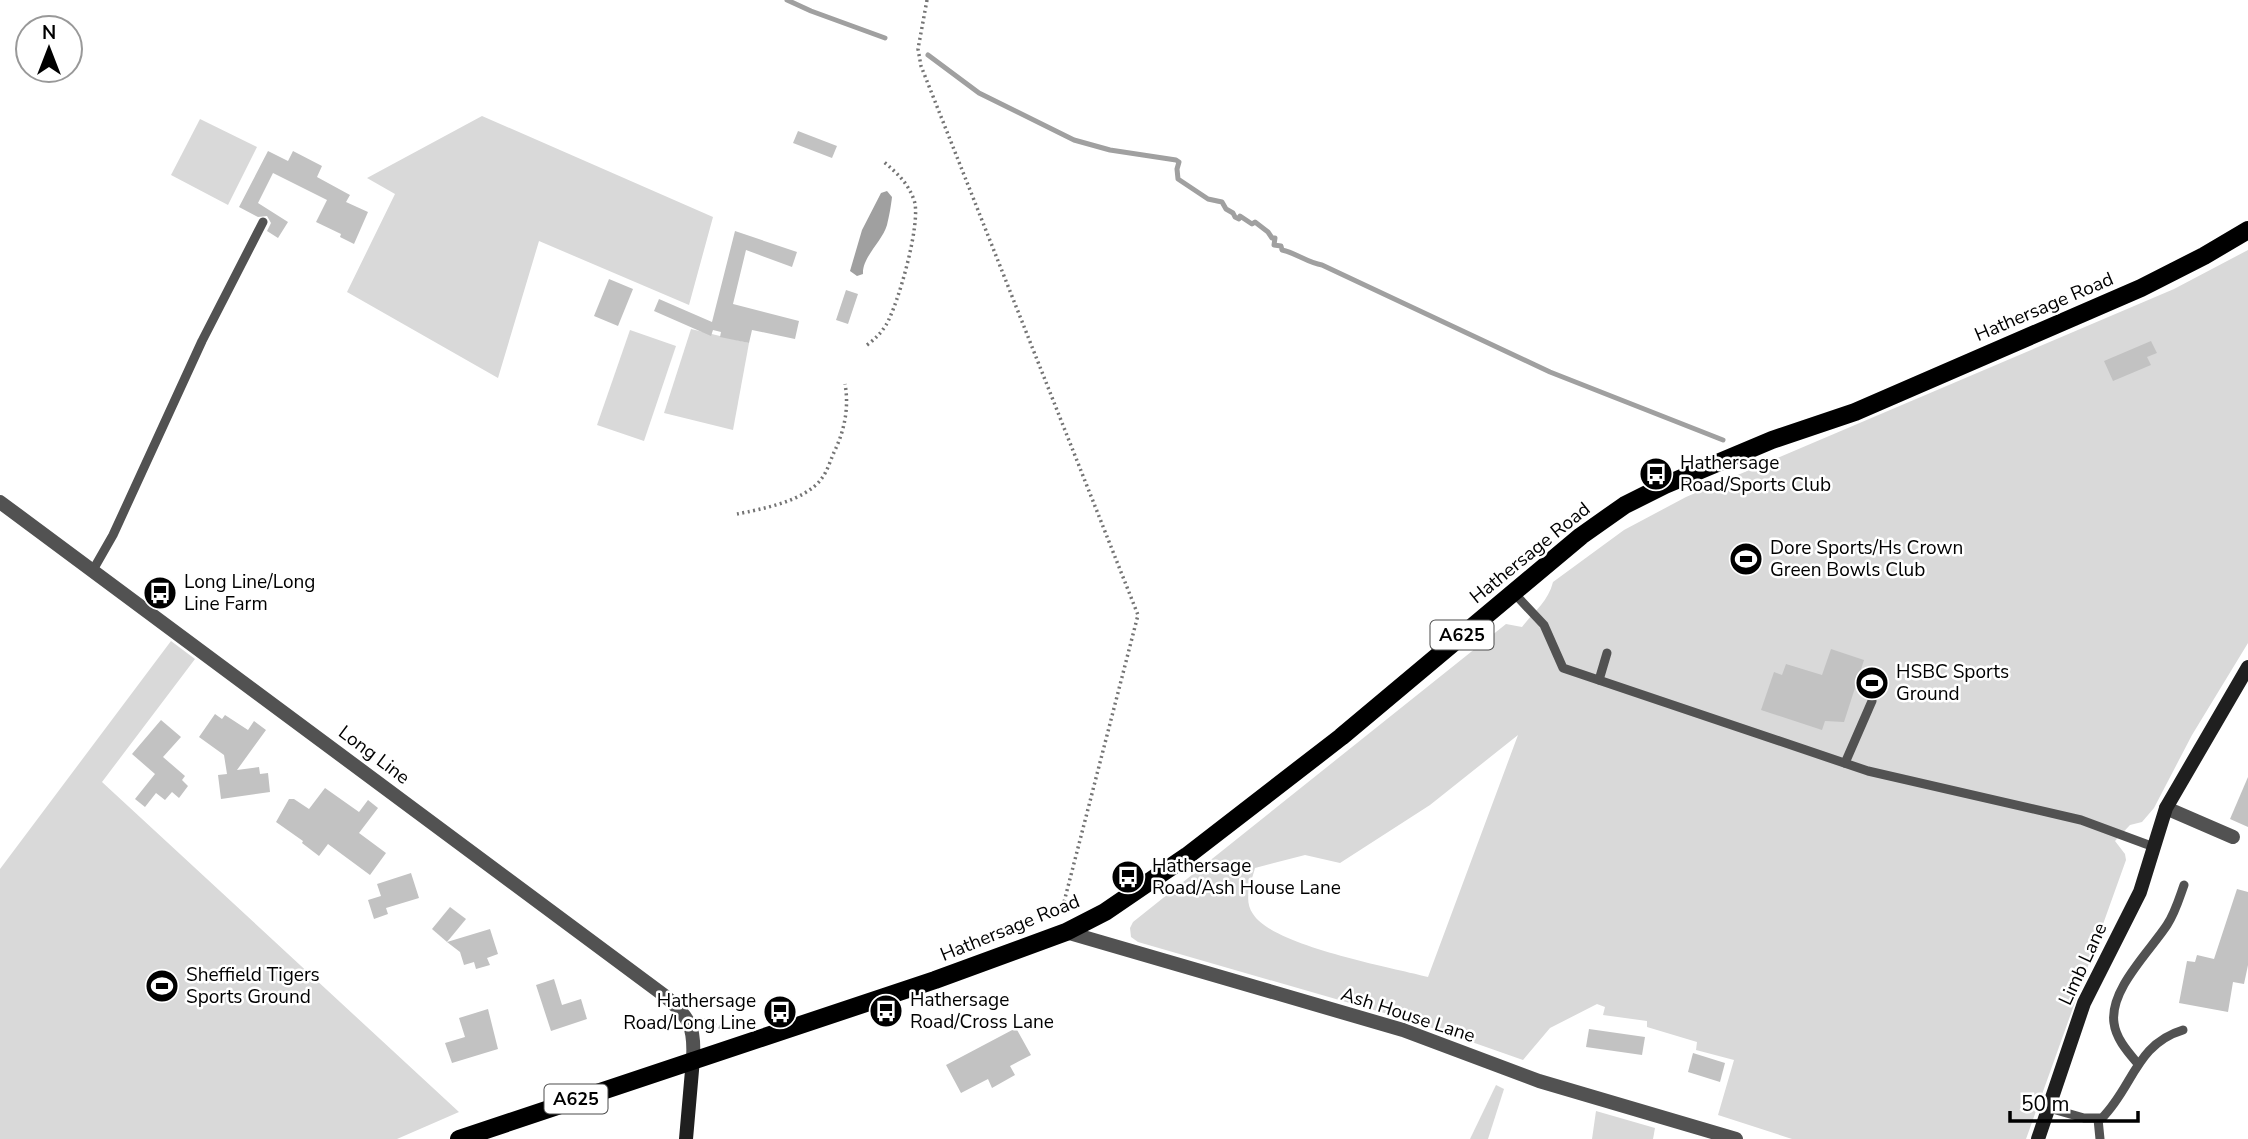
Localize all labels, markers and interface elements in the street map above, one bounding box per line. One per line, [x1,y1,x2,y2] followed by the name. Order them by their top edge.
[14,14,84,84] north arrow
[42,20,56,46] text: N
[1971,266,2117,348] street label: Hathersage Road
[1680,450,1831,498] place label: Hathersage Road/Sports Club
[1637,455,1675,493] bus stop icon: Hathersage Road/Sports Club
[1464,496,1596,610] street label: Hathersage Road
[1770,535,1963,583] place label: Dore Sports/Hs Crown Green Bowls Club
[1727,540,1765,578] sports icon: Dore Sports/Hs Crown Green Bowls Club
[184,569,315,617] place label: Long Line/Long Line Farm
[141,574,179,612] bus stop icon: Long Line/Long Line Farm
[1430,620,1494,650] road number: A625
[1896,659,2009,707] place label: HSBC Sports Ground
[1853,664,1891,702] sports icon: HSBC Sports Ground
[333,720,415,790] street label: Long Line
[1152,853,1341,901] place label: Hathersage Road/Ash House Lane
[1109,858,1147,896] bus stop icon: Hathersage Road/Ash House Lane
[936,888,1084,968] street label: Hathersage Road
[2053,919,2113,1009] street label: Limb Lane
[186,962,320,1010] place label: Sheffield Tigers Sports Ground
[143,967,181,1005] sports icon: Sheffield Tigers Sports Ground
[1338,981,1478,1049] street label: Ash House Lane
[910,987,1054,1035] place label: Hathersage Road/Cross Lane
[623,988,756,1036] place label: Hathersage Road/Long Line
[867,992,905,1030] bus stop icon: Hathersage Road/Cross Lane
[761,993,799,1031] bus stop icon: Hathersage Road/Long Line
[2010,1080,2138,1124] scale bar
[544,1084,608,1114] road number: A625
[2021,1090,2070,1118] text: 50 m

